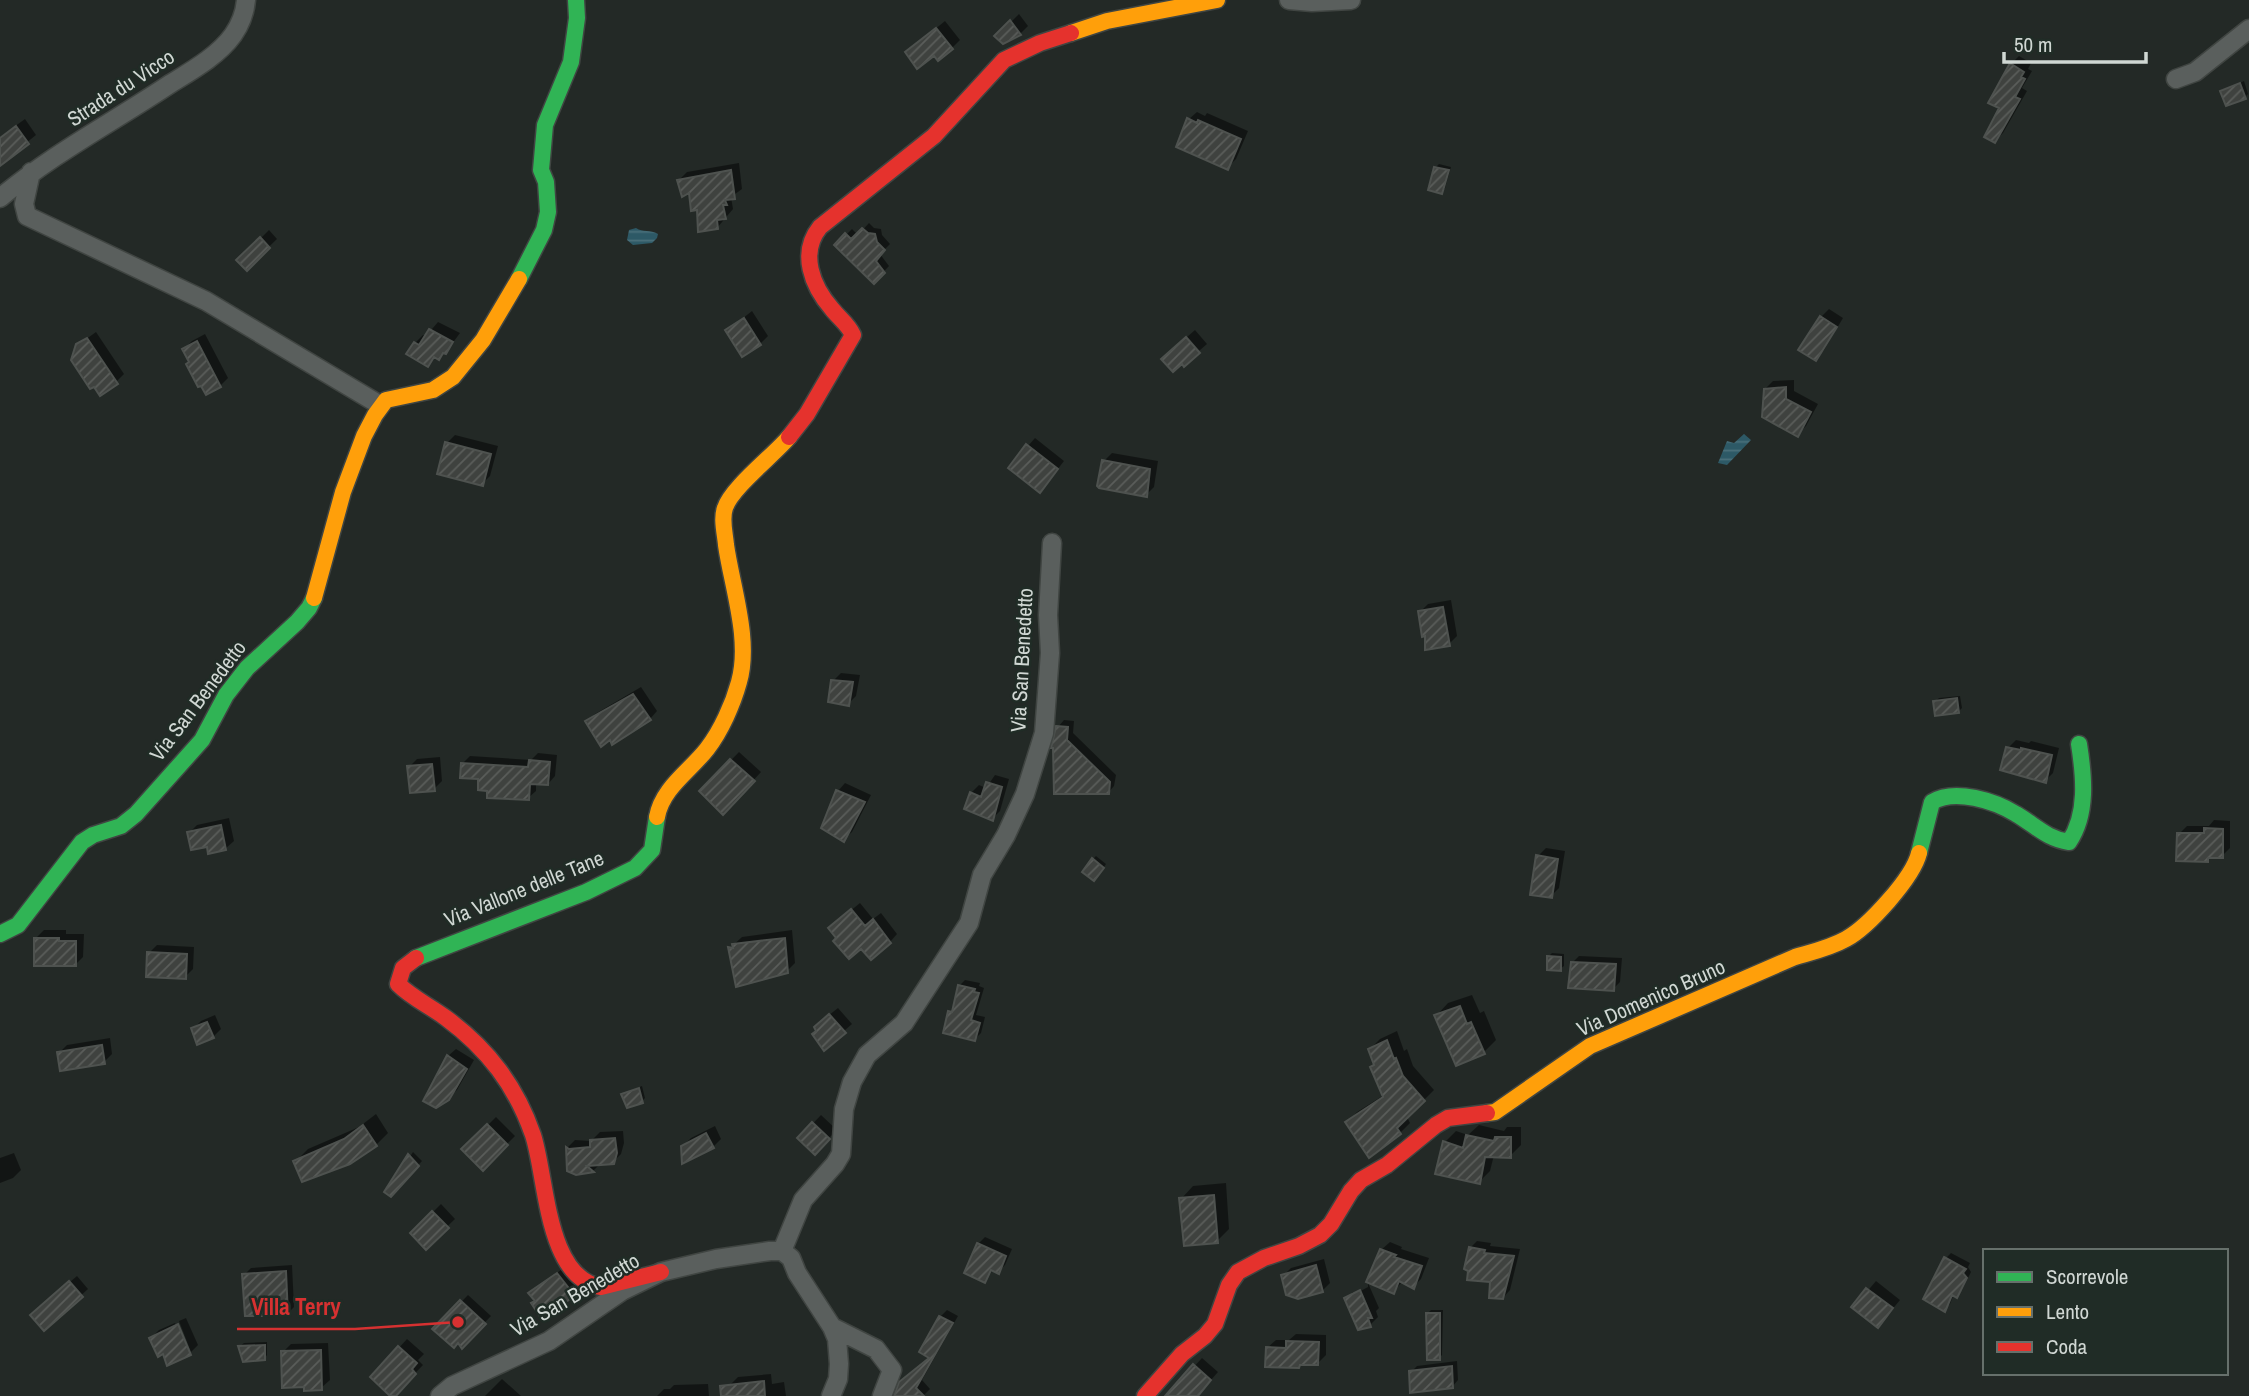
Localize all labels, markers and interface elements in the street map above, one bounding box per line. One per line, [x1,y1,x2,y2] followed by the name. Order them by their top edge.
[2004,21,2146,65] scale bar
[2014,30,2052,59] text: 50 m
[62,42,180,133] street label: Strada du Vicco
[1003,587,1040,733] street label: Via San Benedetto
[143,634,253,767] street label: Via San Benedetto
[440,843,608,934] street label: Via Vallone delle Tane
[1572,952,1730,1043] street label: Via Domenico Bruno
[505,1246,644,1343] street label: Via San Benedetto
[1983,1249,2228,1375] legend
[2046,1262,2128,1291] text: Scorrevole
[237,1285,355,1329] callout: Villa Terry
[251,1291,341,1322] text: Villa Terry
[2046,1297,2089,1326] text: Lento
[2046,1332,2088,1361] text: Coda

